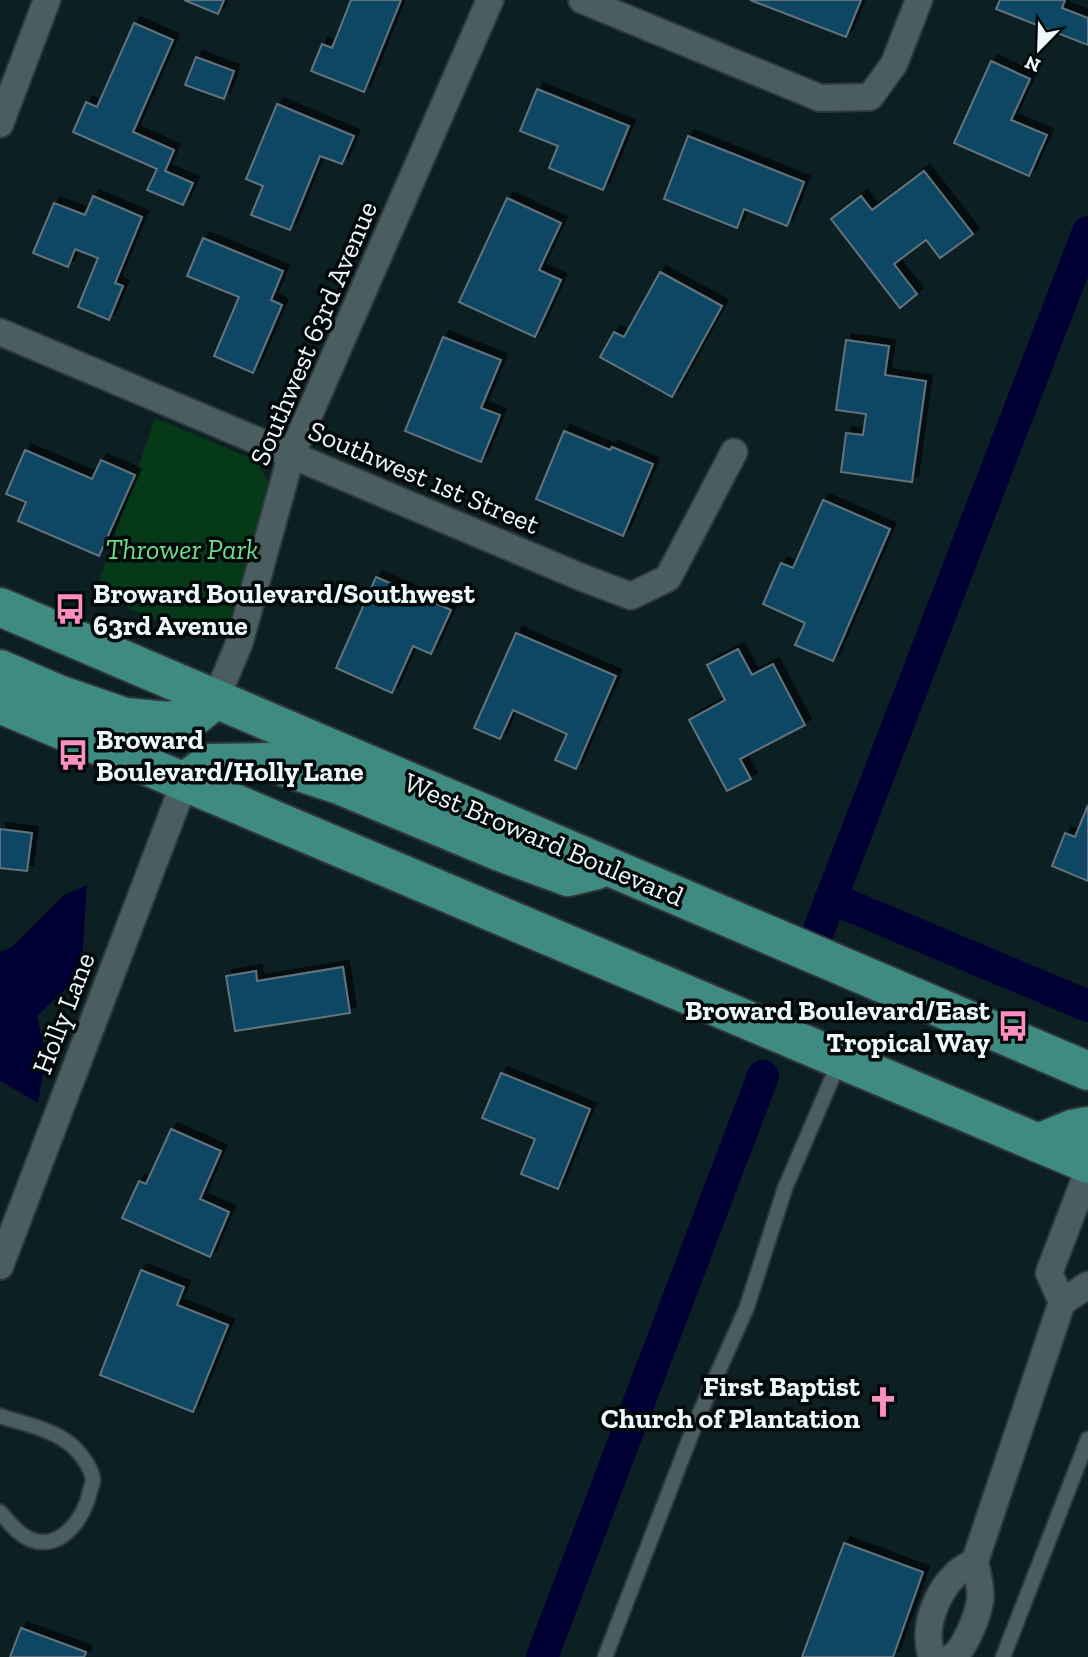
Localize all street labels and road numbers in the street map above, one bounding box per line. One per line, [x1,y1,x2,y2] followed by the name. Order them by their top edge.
[243,196,384,470] street label: Southwest 63rd Avenue
[303,414,545,541] street label: Southwest 1st Street
[399,766,688,913] street label: West Broward Boulevard
[25,948,102,1079] street label: Holly Lane

